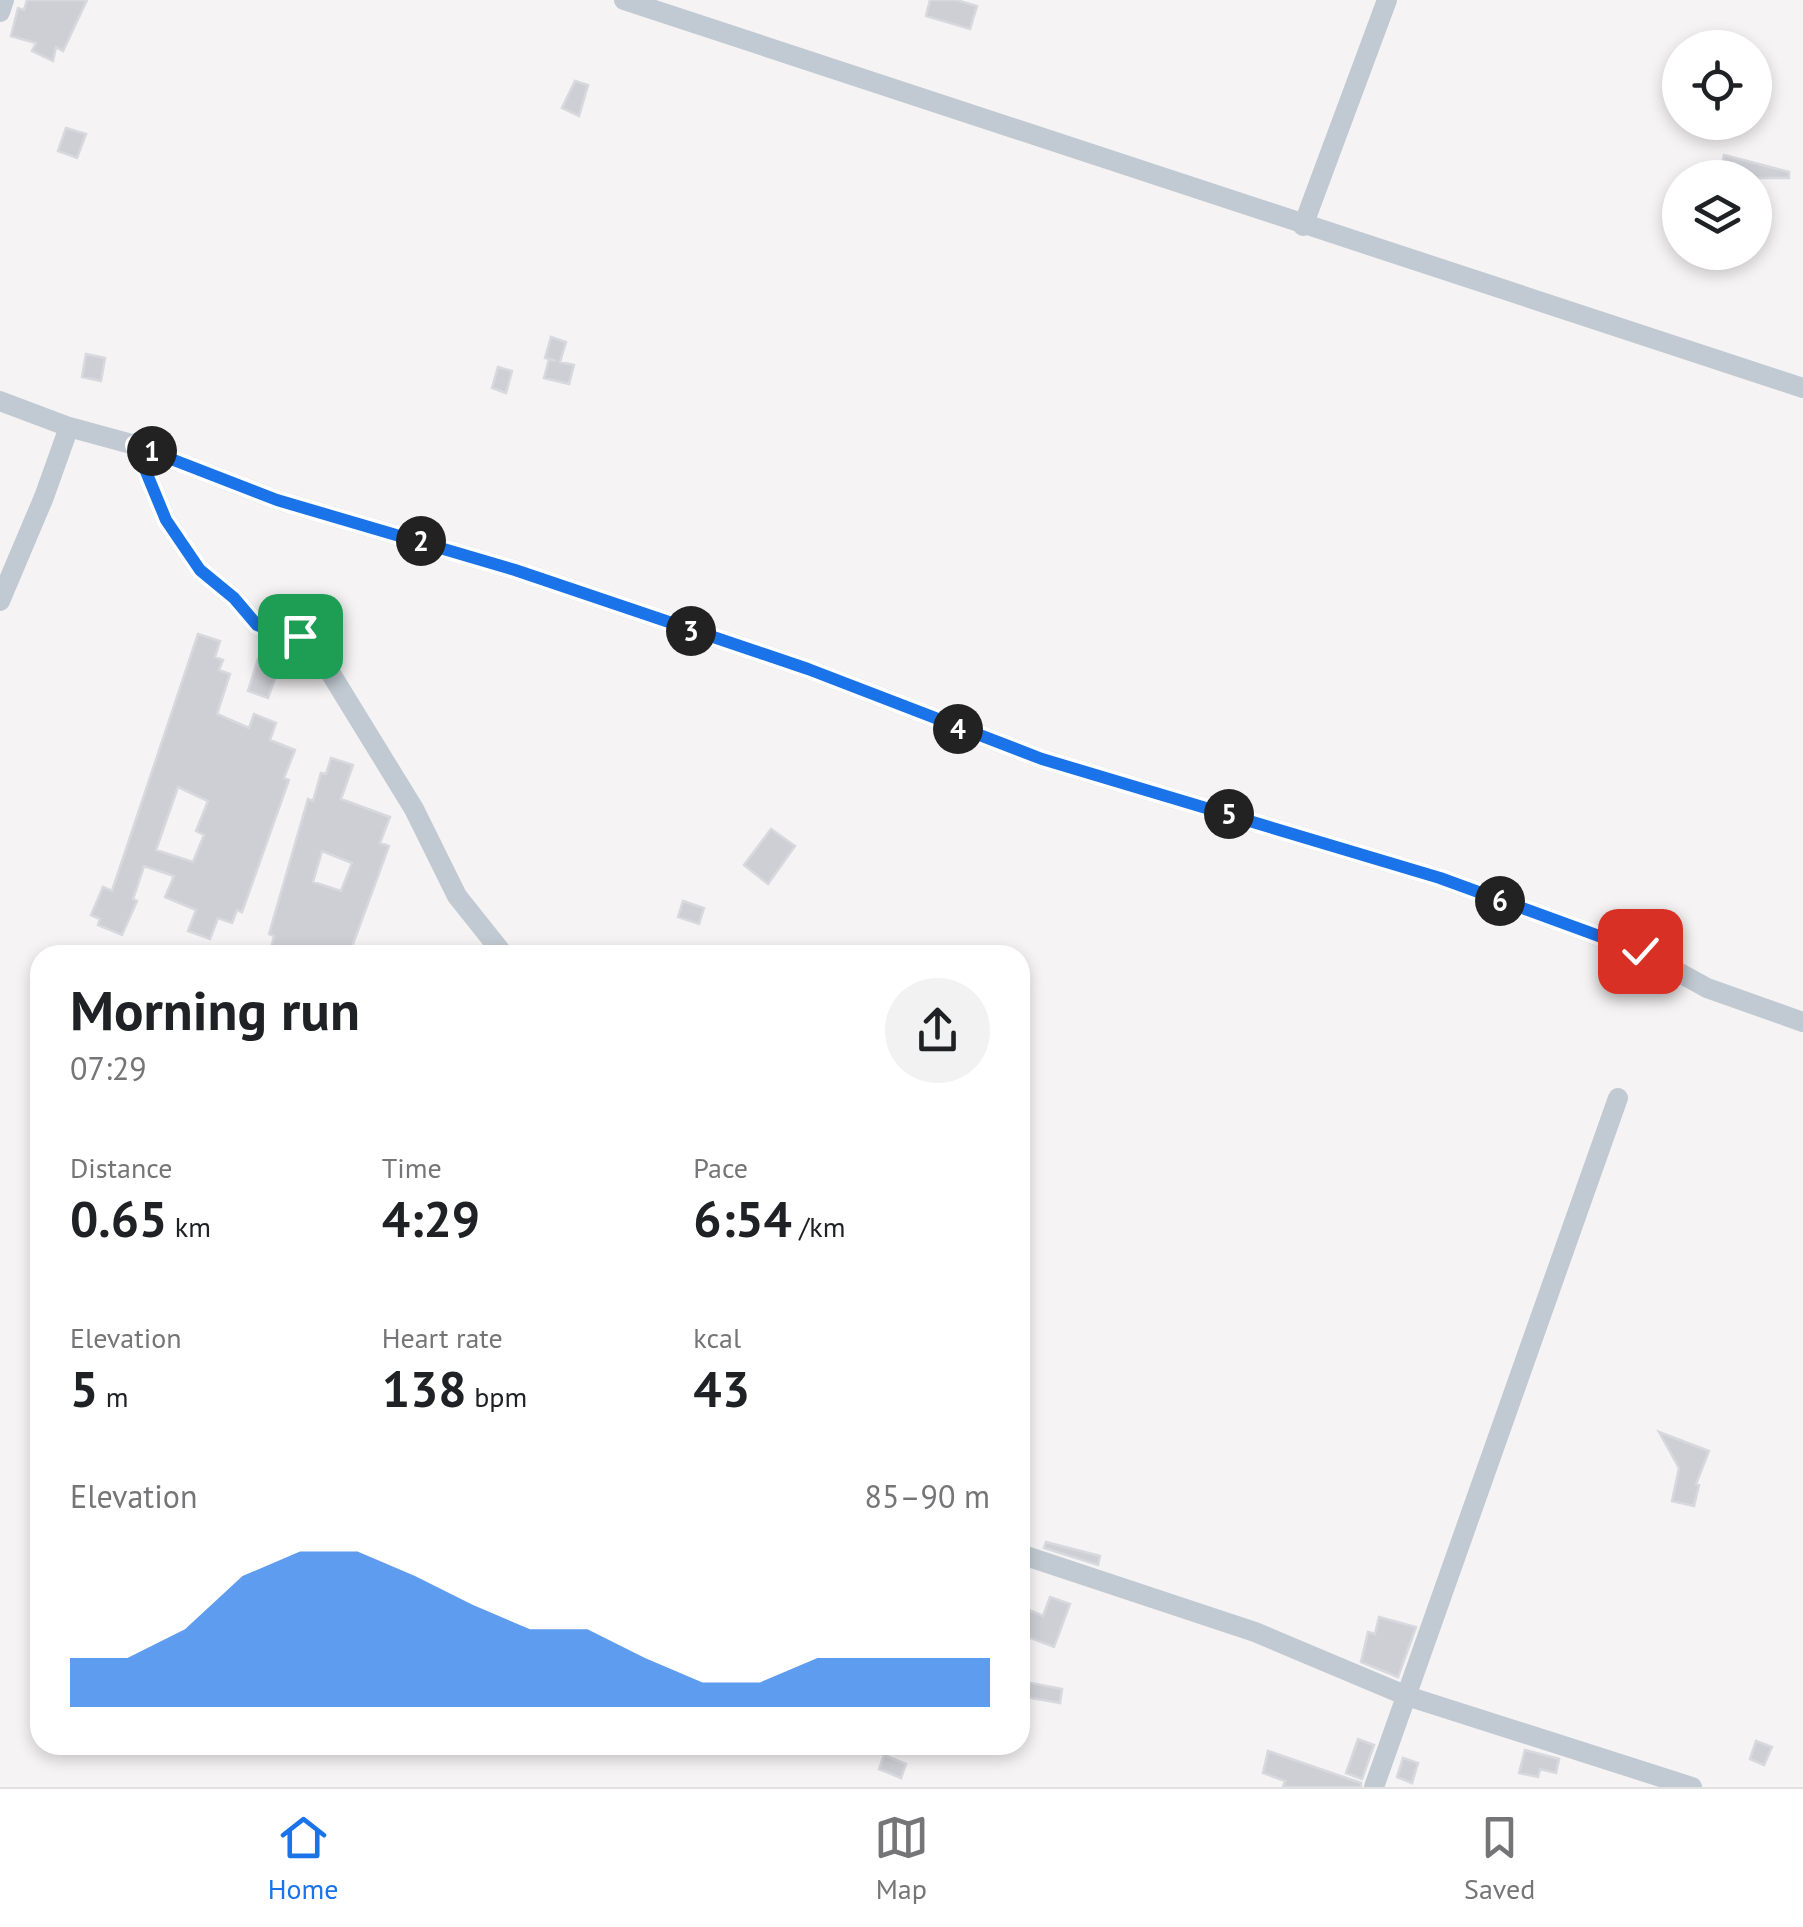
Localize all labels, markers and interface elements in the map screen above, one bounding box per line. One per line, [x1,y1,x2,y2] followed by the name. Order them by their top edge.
[1662,30,1772,270] map controls
[1662,30,1772,140] button: locate
[1662,160,1772,270] button: layers
[127,426,177,476] pin: 1
[144,432,160,469] text: 1
[396,516,446,566] pin: 2
[413,522,429,559] text: 2
[258,594,343,679] pin
[666,606,716,656] pin: 3
[273,609,328,664] icon: arrive
[683,612,699,649] text: 3
[933,704,983,754] pin: 4
[950,710,966,747] text: 4
[1204,789,1254,839] pin: 5
[1221,795,1237,832] text: 5
[1475,876,1525,926] pin: 6
[1492,882,1508,919] text: 6
[1598,909,1683,994] pin
[1613,924,1668,979] icon: check
[70,974,360,1045] text: Morning run
[885,978,990,1083] button: share
[70,1047,147,1089] text: 07:29
[70,1149,173,1186] text: Distance
[382,1149,442,1186] text: Time
[693,1149,748,1186] text: Pace
[70,1186,167,1251] text: 0.65
[382,1186,480,1251] text: 4:29
[693,1186,792,1251] text: 6:54
[167,1208,211,1245] text: km
[792,1208,845,1245] text: /km
[70,1319,182,1356] text: Elevation
[382,1319,503,1356] text: Heart rate
[693,1319,741,1356] text: kcal
[70,1356,98,1421] text: 5
[382,1356,467,1421] text: 138
[693,1356,750,1421] text: 43
[98,1378,129,1415] text: m
[467,1378,527,1415] text: bpm
[70,1475,197,1517] text: Elevation
[865,1475,990,1517] text: 85–90 m
[268,1810,338,1907] tab: Home
[874,1810,929,1907] tab: Map
[1464,1810,1535,1907] tab: Saved

